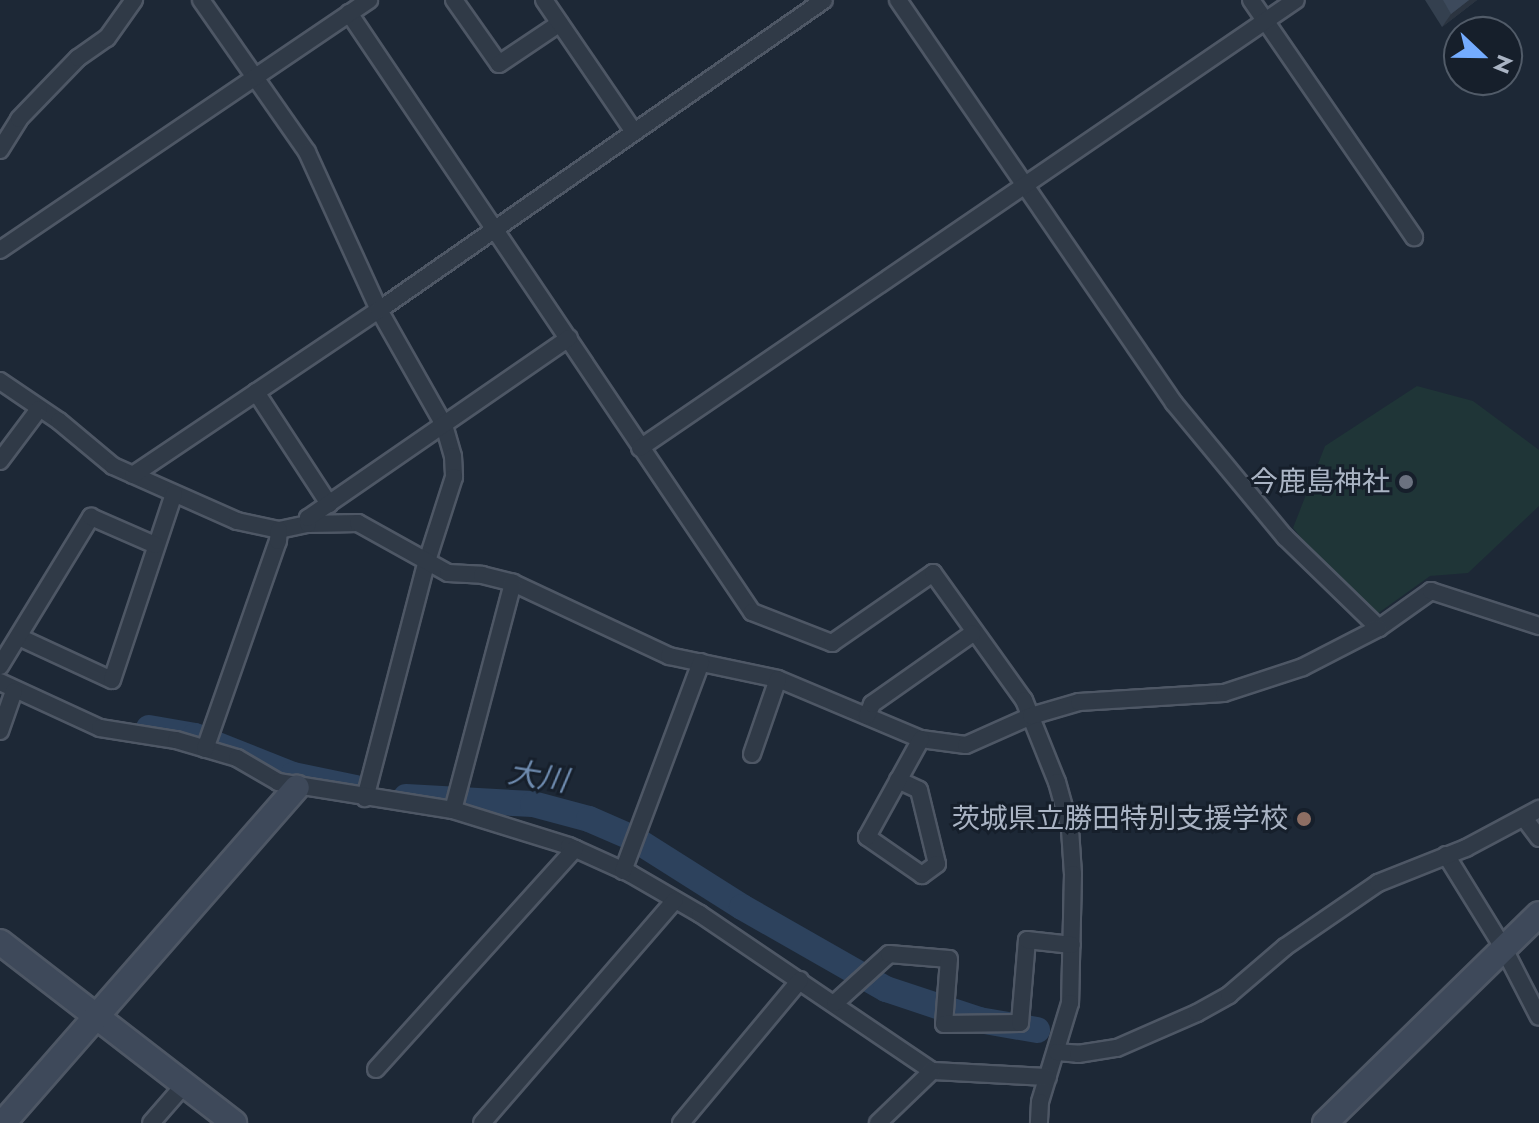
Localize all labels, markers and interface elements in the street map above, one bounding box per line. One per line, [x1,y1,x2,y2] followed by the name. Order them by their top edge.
[1443,16,1523,96] north arrow
[1485,50,1522,78] text: N
[1250,465,1390,499] place label: 今鹿島神社
[1397,473,1415,491] marker: 今鹿島神社
[506,755,570,799] water label: 大川
[952,802,1288,836] place label: 茨城県立勝田特別支援学校
[1295,810,1313,828] marker: 茨城県立勝田特別支援学校

